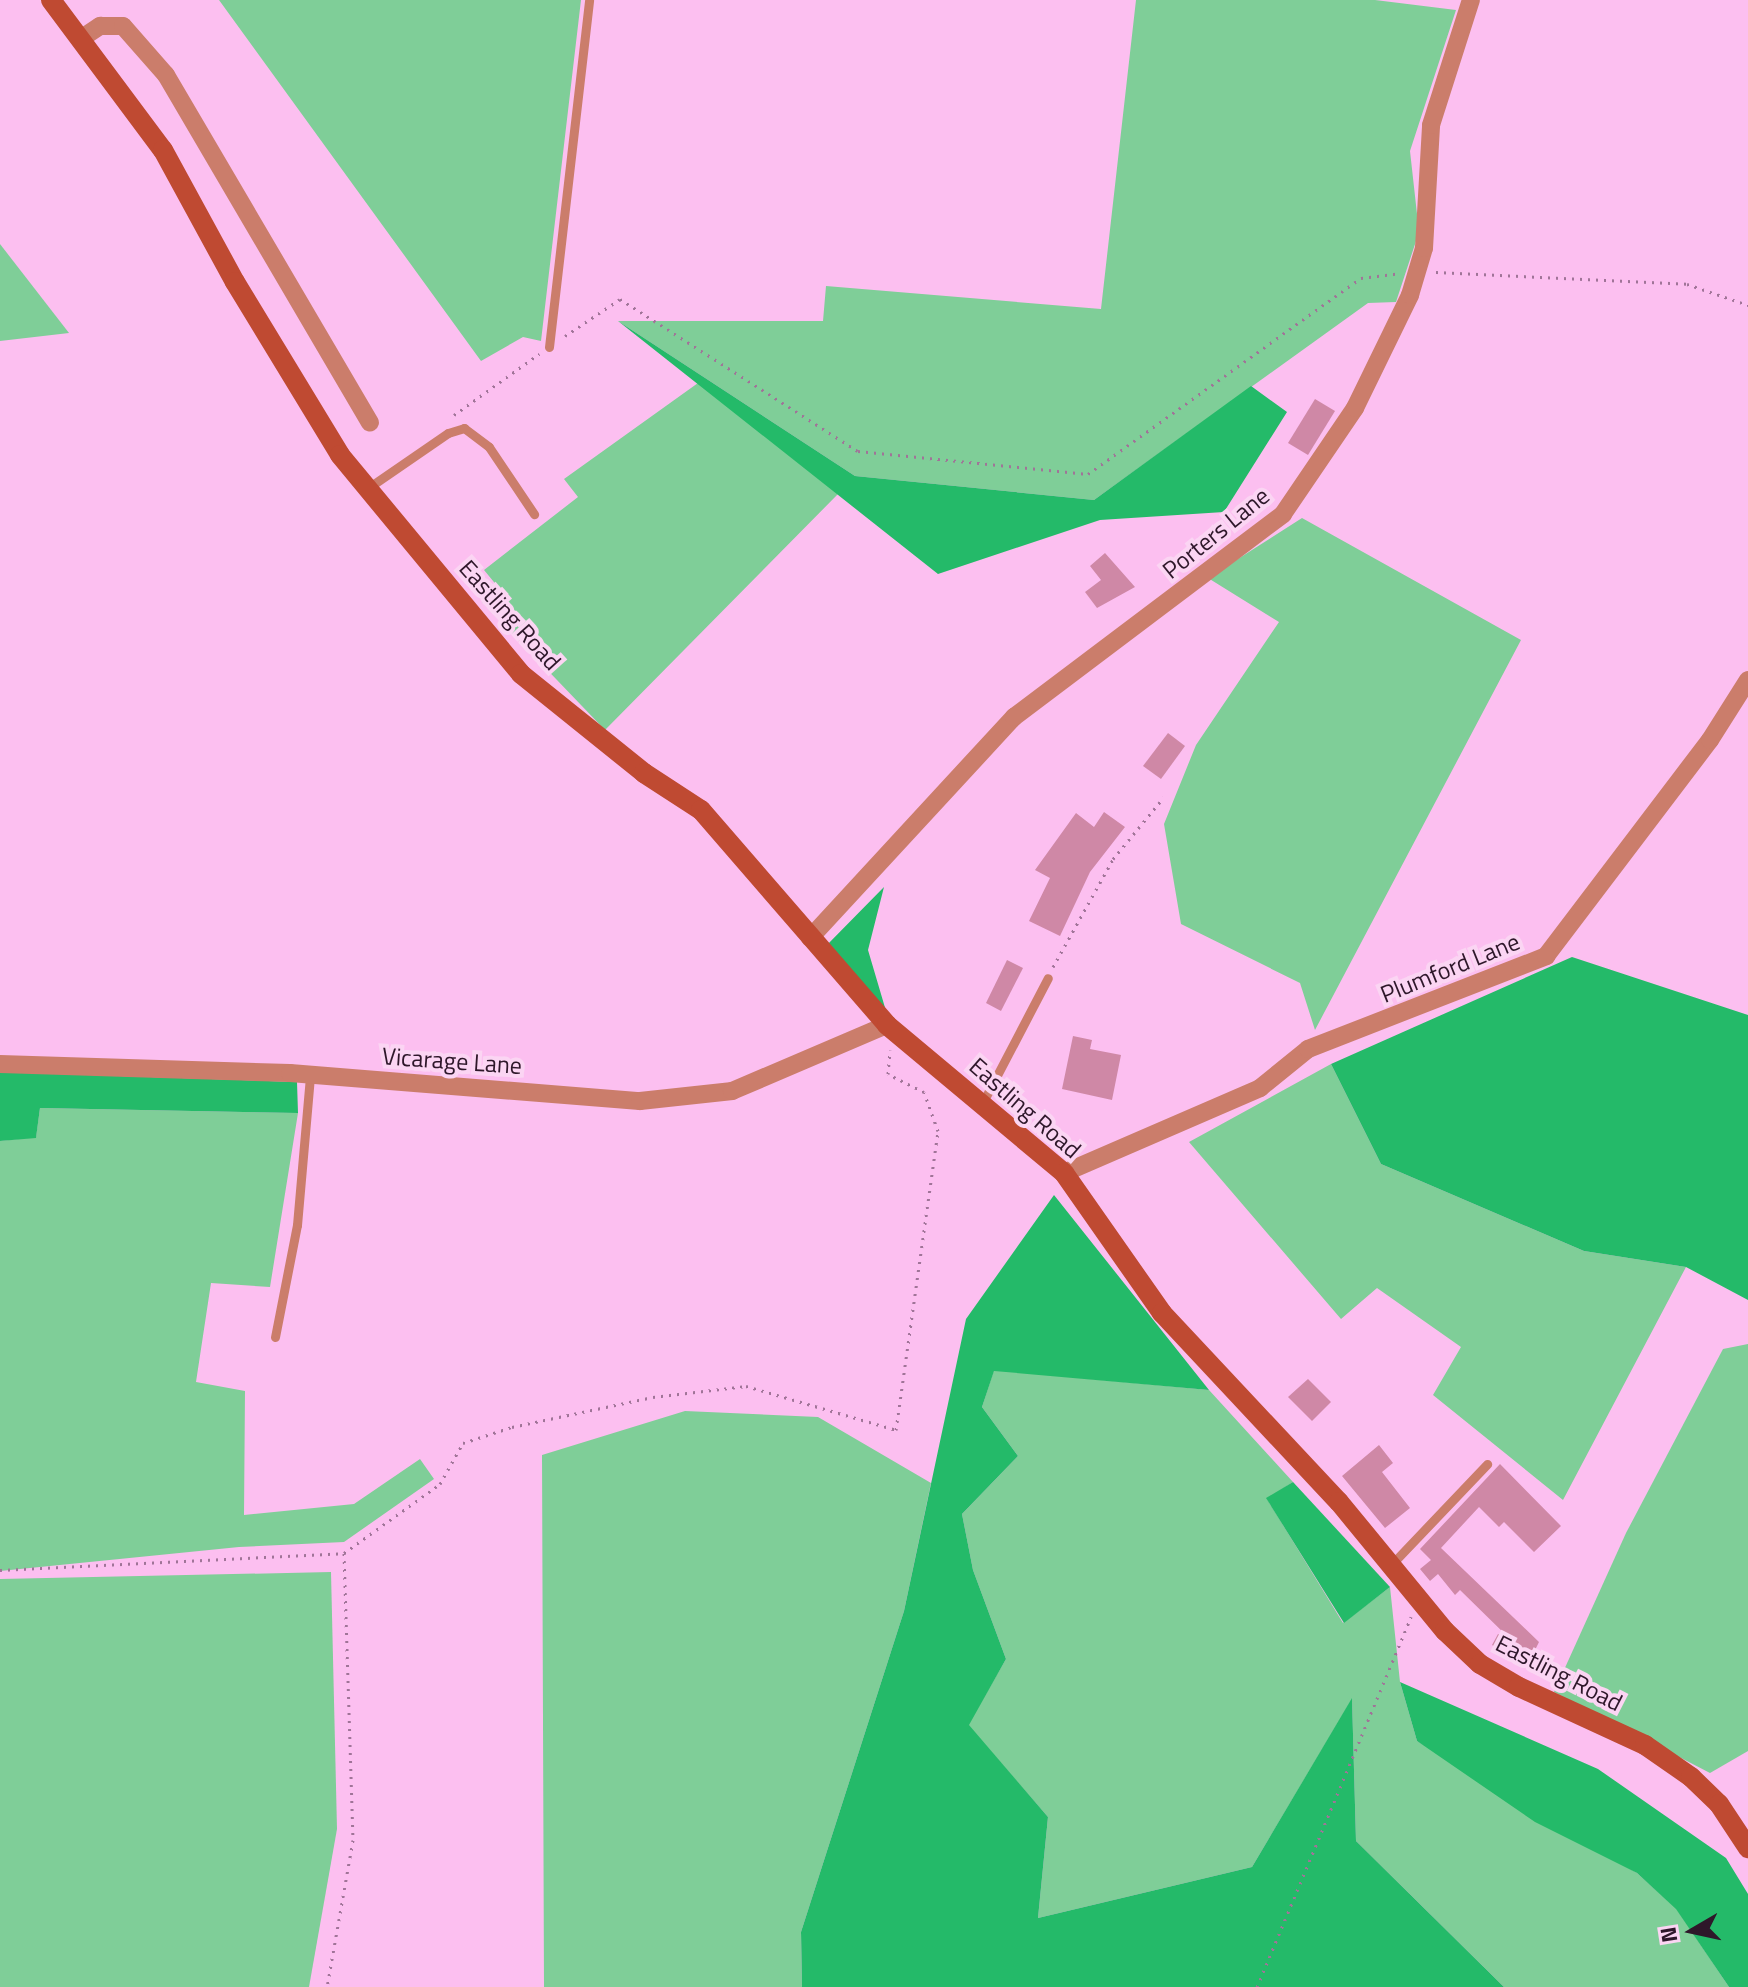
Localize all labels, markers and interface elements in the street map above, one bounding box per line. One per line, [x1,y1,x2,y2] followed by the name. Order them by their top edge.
[1157,481,1275,585] street label: Porters Lane
[453,554,567,676] street label: Eastling Road
[1376,927,1524,1009] street label: Plumford Lane
[381,1042,523,1080] street label: Vicarage Lane
[963,1052,1087,1164] street label: Eastling Road
[1491,1629,1627,1717] street label: Eastling Road
[1652,1891,1732,1971] north arrow
[1650,1925,1686,1945] text: N

